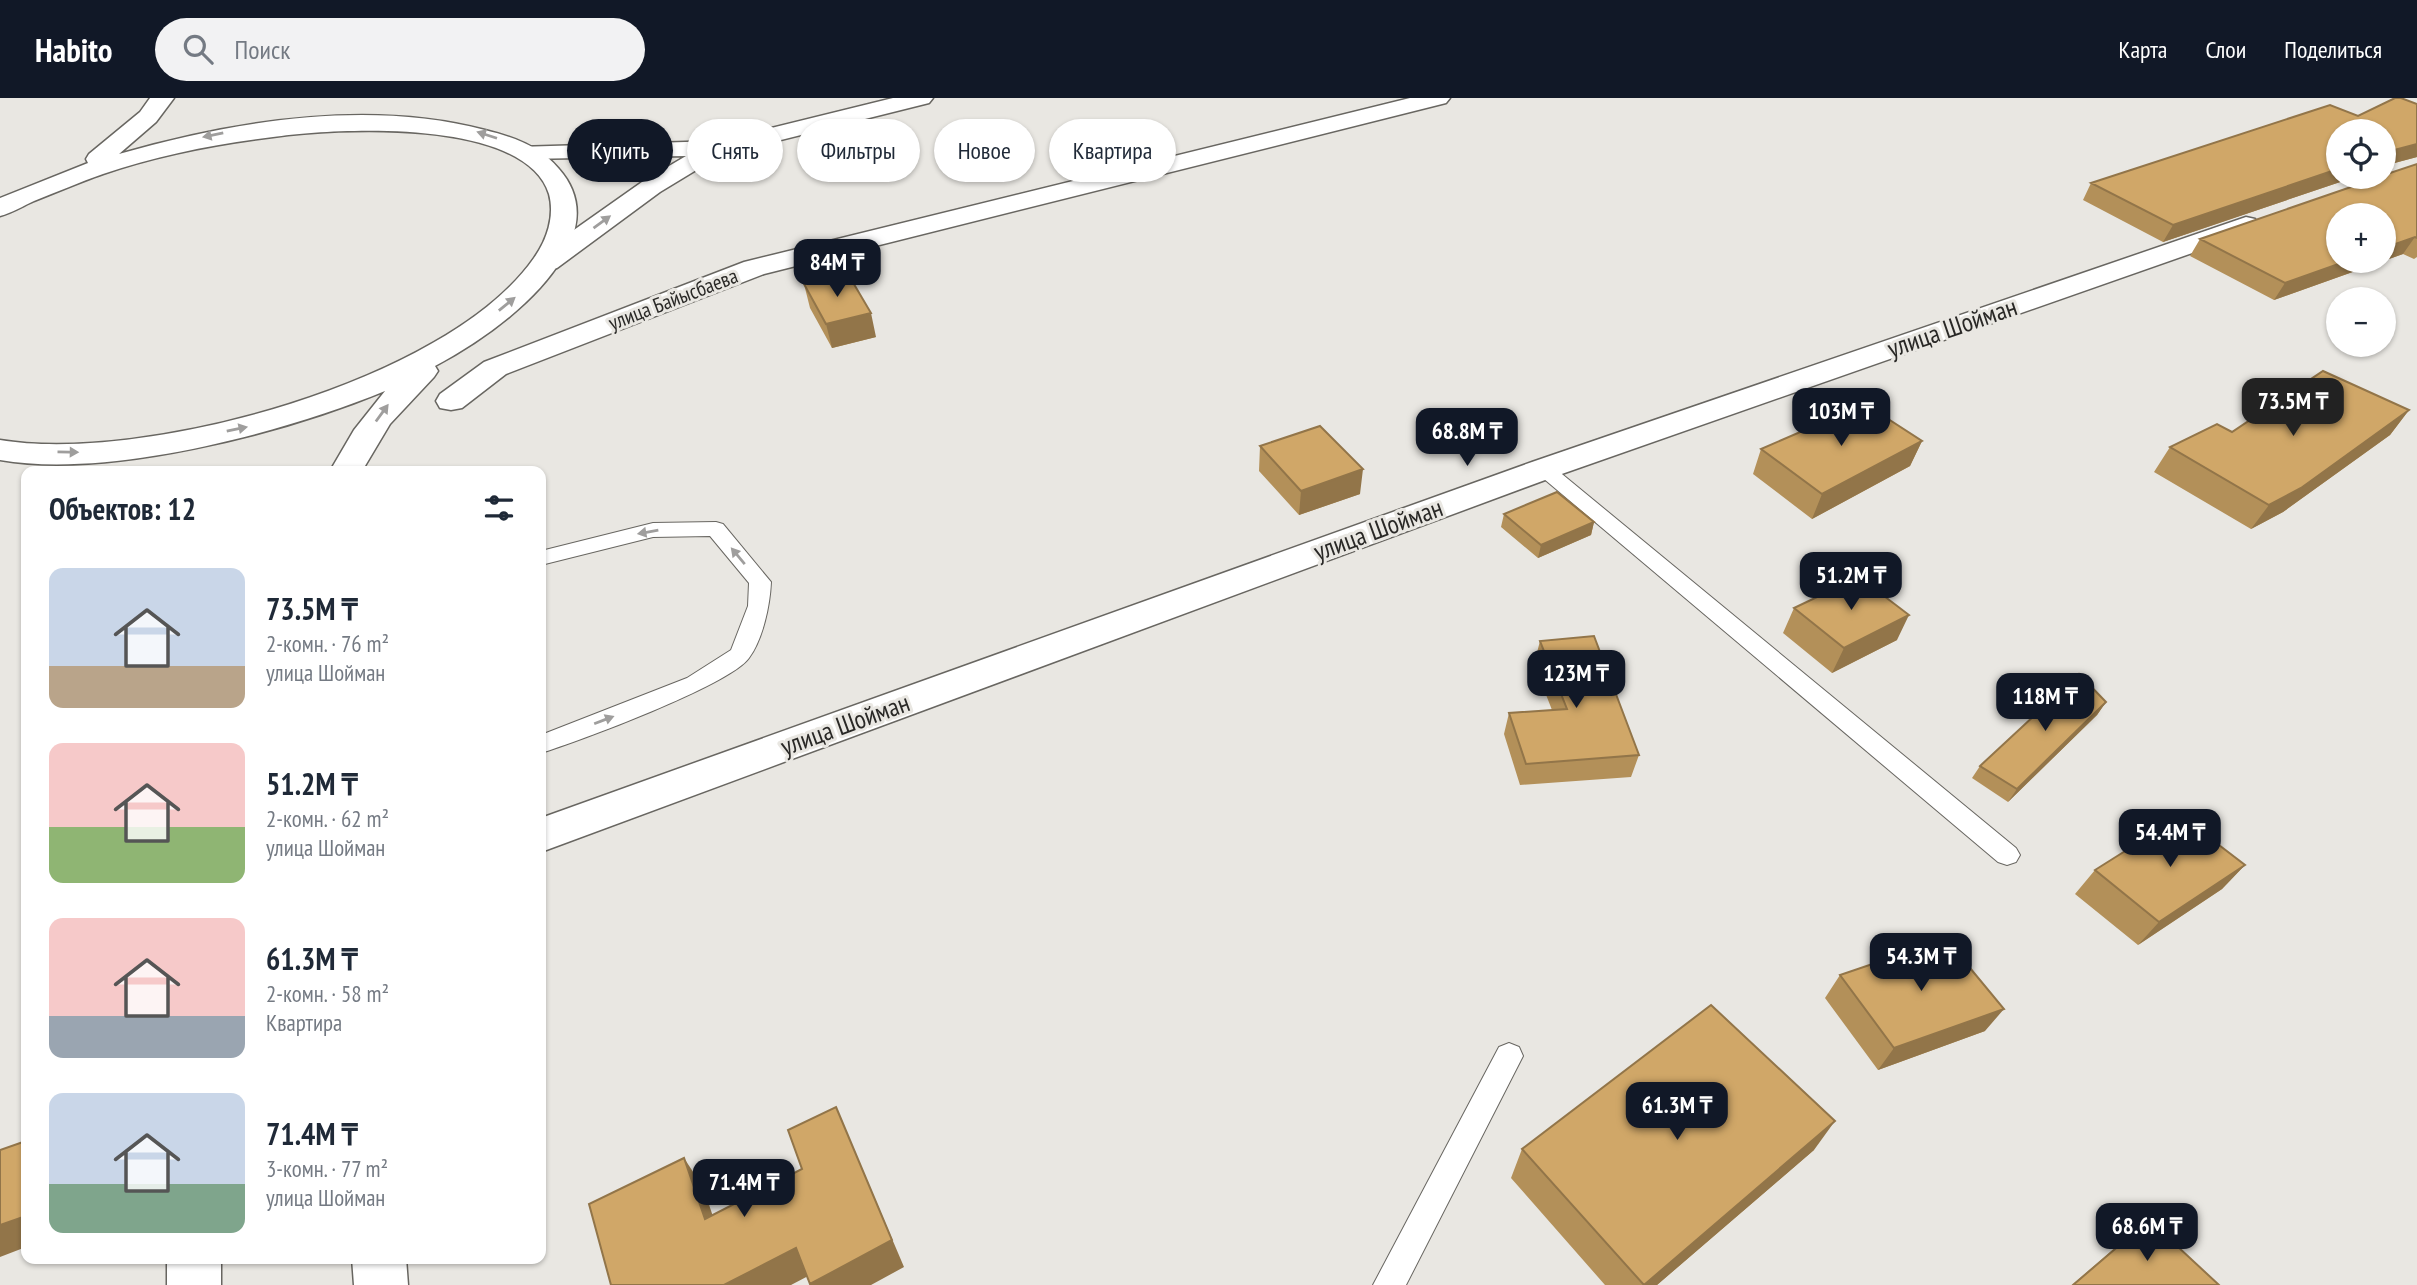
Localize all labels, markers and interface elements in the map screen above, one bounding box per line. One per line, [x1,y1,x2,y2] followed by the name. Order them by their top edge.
[155,18,645,81] search box
[35,28,113,71] text: Habito
[179,30,217,68] icon: search
[235,33,290,66] text: Поиск
[2119,34,2167,65] text: Карта
[2205,34,2246,65] text: Слои
[2284,34,2382,65] text: Поделиться
[567,119,673,182] chip: Купить
[687,119,783,182] chip: Снять
[797,119,920,182] chip: Фильтры
[934,119,1035,182] chip: Новое
[1049,119,1176,182] chip: Квартира
[2326,119,2396,357] map controls
[2326,119,2396,189] button: locate
[202,130,224,141] one-way arrow
[476,130,497,140] one-way arrow
[2326,203,2396,273] button: +
[593,215,611,229] one-way arrow
[788,240,886,299] pin: 84M ₸
[810,247,864,276] text: 84M ₸
[605,262,741,336] street label: улица Байысбаева
[2326,287,2396,357] button: −
[1883,289,2021,365] street label: улица Шойман
[498,296,516,311] one-way arrow
[2228,378,2358,438] pin: 73.5M ₸
[2258,386,2328,415] text: 73.5M ₸
[1784,388,1898,448] pin: 103M ₸
[1808,396,1874,425] text: 103M ₸
[375,404,389,422] one-way arrow
[1402,408,1532,468] pin: 68.8M ₸
[1432,416,1502,445] text: 68.8M ₸
[226,423,248,434] one-way arrow
[57,447,79,458] one-way arrow
[49,489,196,528] text: Объектов: 12
[480,489,518,527] icon: filters
[1309,490,1447,568] street label: улица Шойман
[637,527,659,538] one-way arrow
[731,547,746,564] one-way arrow
[1786,552,1916,612] pin: 51.2M ₸
[1816,560,1886,589] text: 51.2M ₸
[266,589,358,628] text: 73.5M ₸
[105,596,189,680] icon: home
[266,629,389,658] text: 2-комн. · 76 m²
[1519,650,1633,710] pin: 123M ₸
[266,658,385,687] text: улица Шойман
[1543,658,1609,687] text: 123M ₸
[1988,674,2102,733] pin: 118M ₸
[2012,681,2078,710] text: 118M ₸
[776,685,914,763] street label: улица Шойман
[594,714,615,725] one-way arrow
[266,764,358,803] text: 51.2M ₸
[105,771,189,855] icon: home
[266,804,389,833] text: 2-комн. · 62 m²
[2105,810,2235,869] pin: 54.4M ₸
[2135,817,2205,846] text: 54.4M ₸
[266,833,385,862] text: улица Шойман
[1856,934,1986,993] pin: 54.3M ₸
[266,939,358,978] text: 61.3M ₸
[1886,941,1956,970] text: 54.3M ₸
[105,946,189,1030] icon: home
[266,979,389,1008] text: 2-комн. · 58 m²
[266,1008,342,1037] text: Квартира
[1612,1082,1742,1142] pin: 61.3M ₸
[1642,1090,1712,1119] text: 61.3M ₸
[266,1114,358,1153] text: 71.4M ₸
[105,1121,189,1205] icon: home
[266,1154,388,1183] text: 3-комн. · 77 m²
[679,1160,809,1219] pin: 71.4M ₸
[709,1167,779,1196] text: 71.4M ₸
[266,1183,385,1212] text: улица Шойман
[2082,1204,2212,1263] pin: 68.6M ₸
[2112,1211,2182,1240] text: 68.6M ₸

